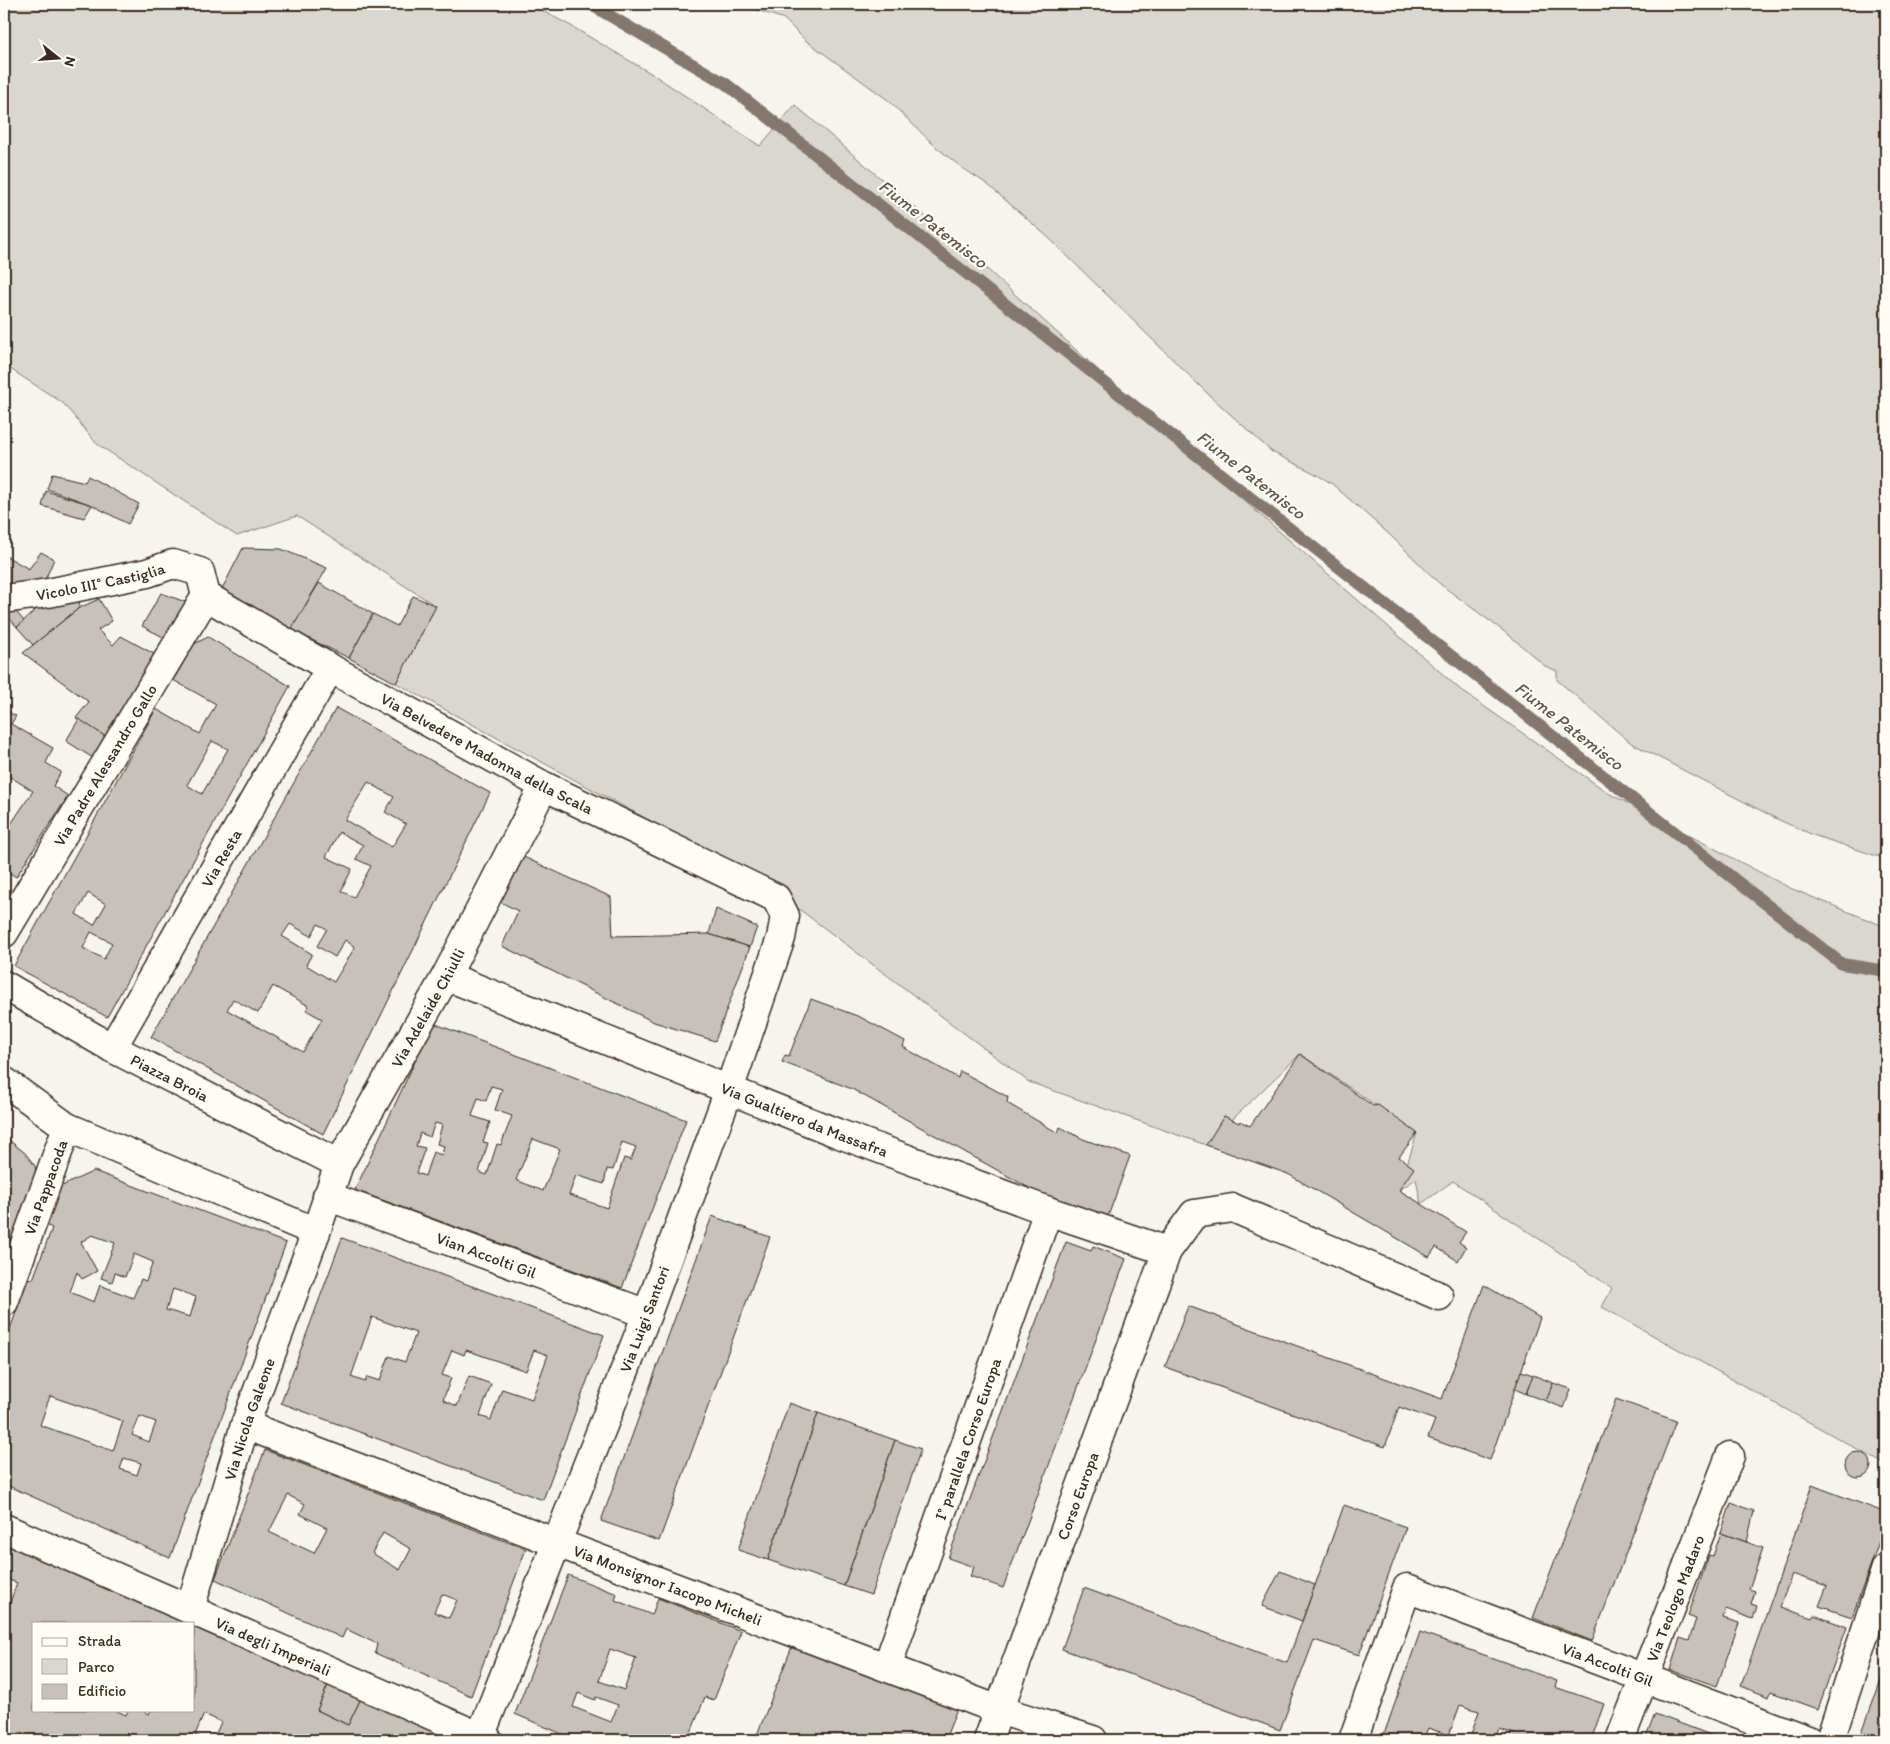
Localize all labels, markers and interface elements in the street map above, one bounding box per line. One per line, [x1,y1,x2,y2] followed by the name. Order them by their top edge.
[32,32,82,82] north arrow
[60,55,79,69] text: N
[874,175,992,274] water label: Fiume Patemisco
[1192,426,1310,525] water label: Fiume Patemisco
[35,558,168,605] street label: Vicolo III° Castiglia
[1510,677,1628,776] water label: Fiume Patemisco
[49,681,161,850] street label: Via Padre Alessandro Gallo
[377,689,597,819] street label: Via Belvedere Madonna della Scala
[197,825,246,891] street label: Via Resta
[387,945,469,1071] street label: Via Adelaide Chiulli
[127,1050,212,1106] street label: Piazza Broia
[718,1078,890,1161] street label: Via Gualtiero da Massafra
[20,1136,72,1238] street label: Via Pappacoda
[434,1228,539,1283] street label: Vian Accolti Gil
[615,1263,673,1375] street label: Via Luigi Santori
[220,1355,279,1483] street label: Via Nicola Galeone
[931,1355,1006,1523] street label: I° parallela Corso Europa
[1053,1449,1103,1543] street label: Corso Europa
[1642,1532,1709,1665] street label: Via Teologo Madaro
[571,1541,765,1630] street label: Via Monsignor Iacopo Micheli
[212,1613,334,1680] street label: Via degli Imperiali
[32,1622,195,1712] legend
[78,1632,122,1650] text: Strada
[1559,1639,1656,1691] street label: Via Accolti Gil
[78,1658,114,1676] text: Parco
[78,1682,126,1700] text: Edificio

